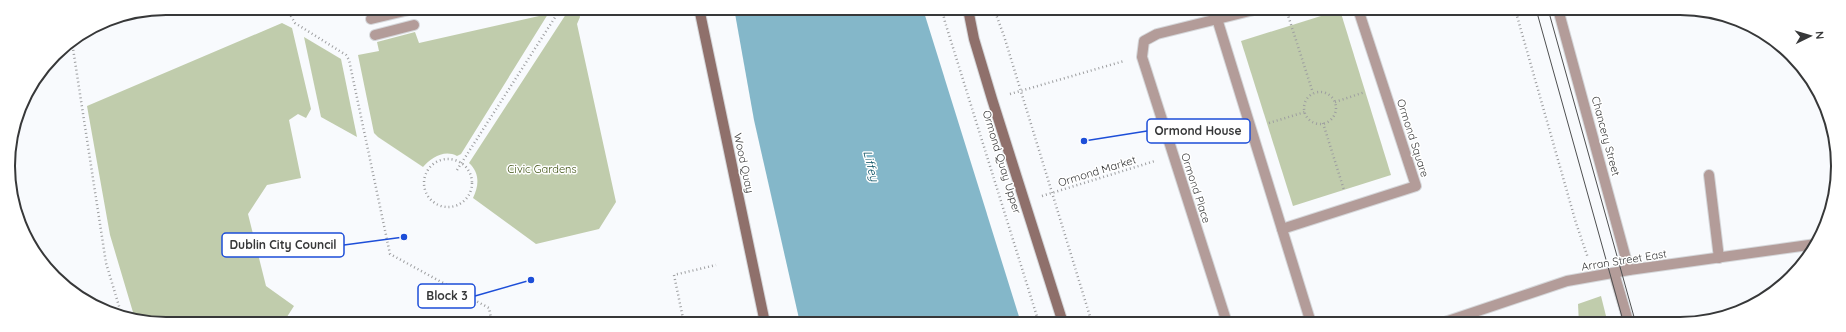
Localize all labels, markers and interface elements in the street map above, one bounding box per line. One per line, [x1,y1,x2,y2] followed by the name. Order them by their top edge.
[1790,16,1830,56] north arrow
[1813,30,1827,40] text: N
[1589,95,1623,178] street label: Chancery Street
[1394,97,1432,179] street label: Ormond Square
[980,108,1025,216] street label: Ormond Quay Upper
[1147,119,1250,143] callout: Ormond House
[1155,123,1241,138] text: Ormond House
[731,132,757,194] street label: Wood Quay
[860,149,883,184] water label: Liffey
[1178,151,1214,225] street label: Ormond Place
[1056,152,1138,190] street label: Ormond Market
[507,162,577,176] park label: Civic Gardens
[222,233,344,257] callout: Dublin City Council
[230,237,336,252] text: Dublin City Council
[1580,246,1668,274] street label: Arran Street East
[418,284,475,308] callout: Block 3
[426,288,468,303] text: Block 3

